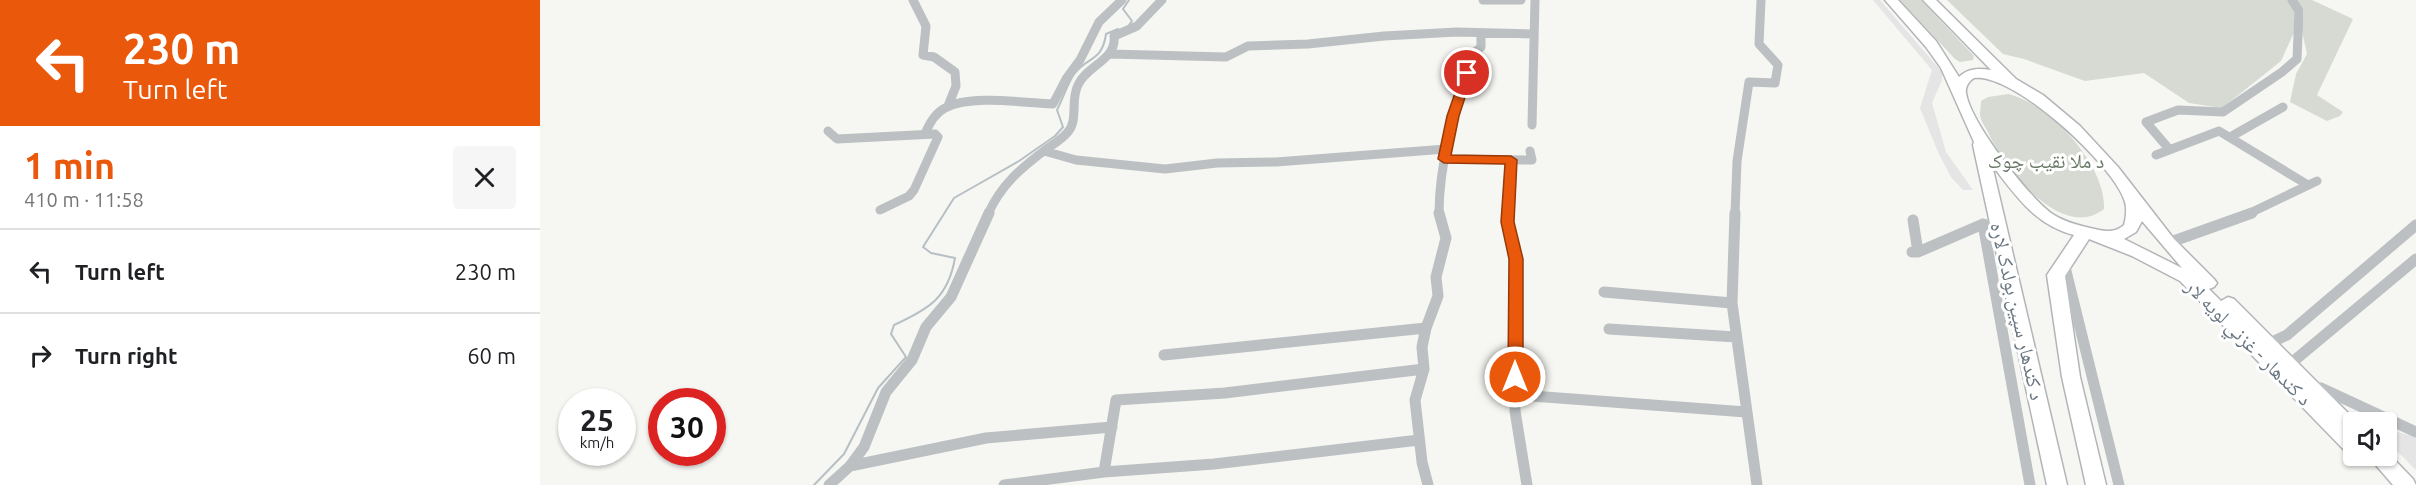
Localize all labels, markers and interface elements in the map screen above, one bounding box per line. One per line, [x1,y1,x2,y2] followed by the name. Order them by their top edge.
[24,24,102,102] icon: left
[123,25,240,72] text: 230 m
[1441,47,1492,98] pin
[1450,56,1483,89] icon: arrive
[123,74,227,104] text: Turn left
[24,145,115,186] text: 1 min
[453,146,516,209] button: close
[1988,149,2104,172] park label: د ملا نقيب چوک
[24,188,144,211] text: 410 m · 11:58
[1985,220,2050,402] street label: د کندهار سپین بولدک لاره
[24,255,57,288] icon: left
[75,259,165,284] text: Turn left
[455,259,516,284] text: 230 m
[2177,274,2317,413] street label: د کندهار - غزني لويه لار
[24,339,57,372] icon: right
[75,343,177,368] text: Turn right
[467,343,516,368] text: 60 m
[1483,345,1547,409] position arrow
[648,388,726,466] speed limit sign: 30
[580,403,614,437] text: 25
[2343,412,2397,466] map controls
[2343,412,2397,466] button: sound
[580,434,614,451] text: km/h

